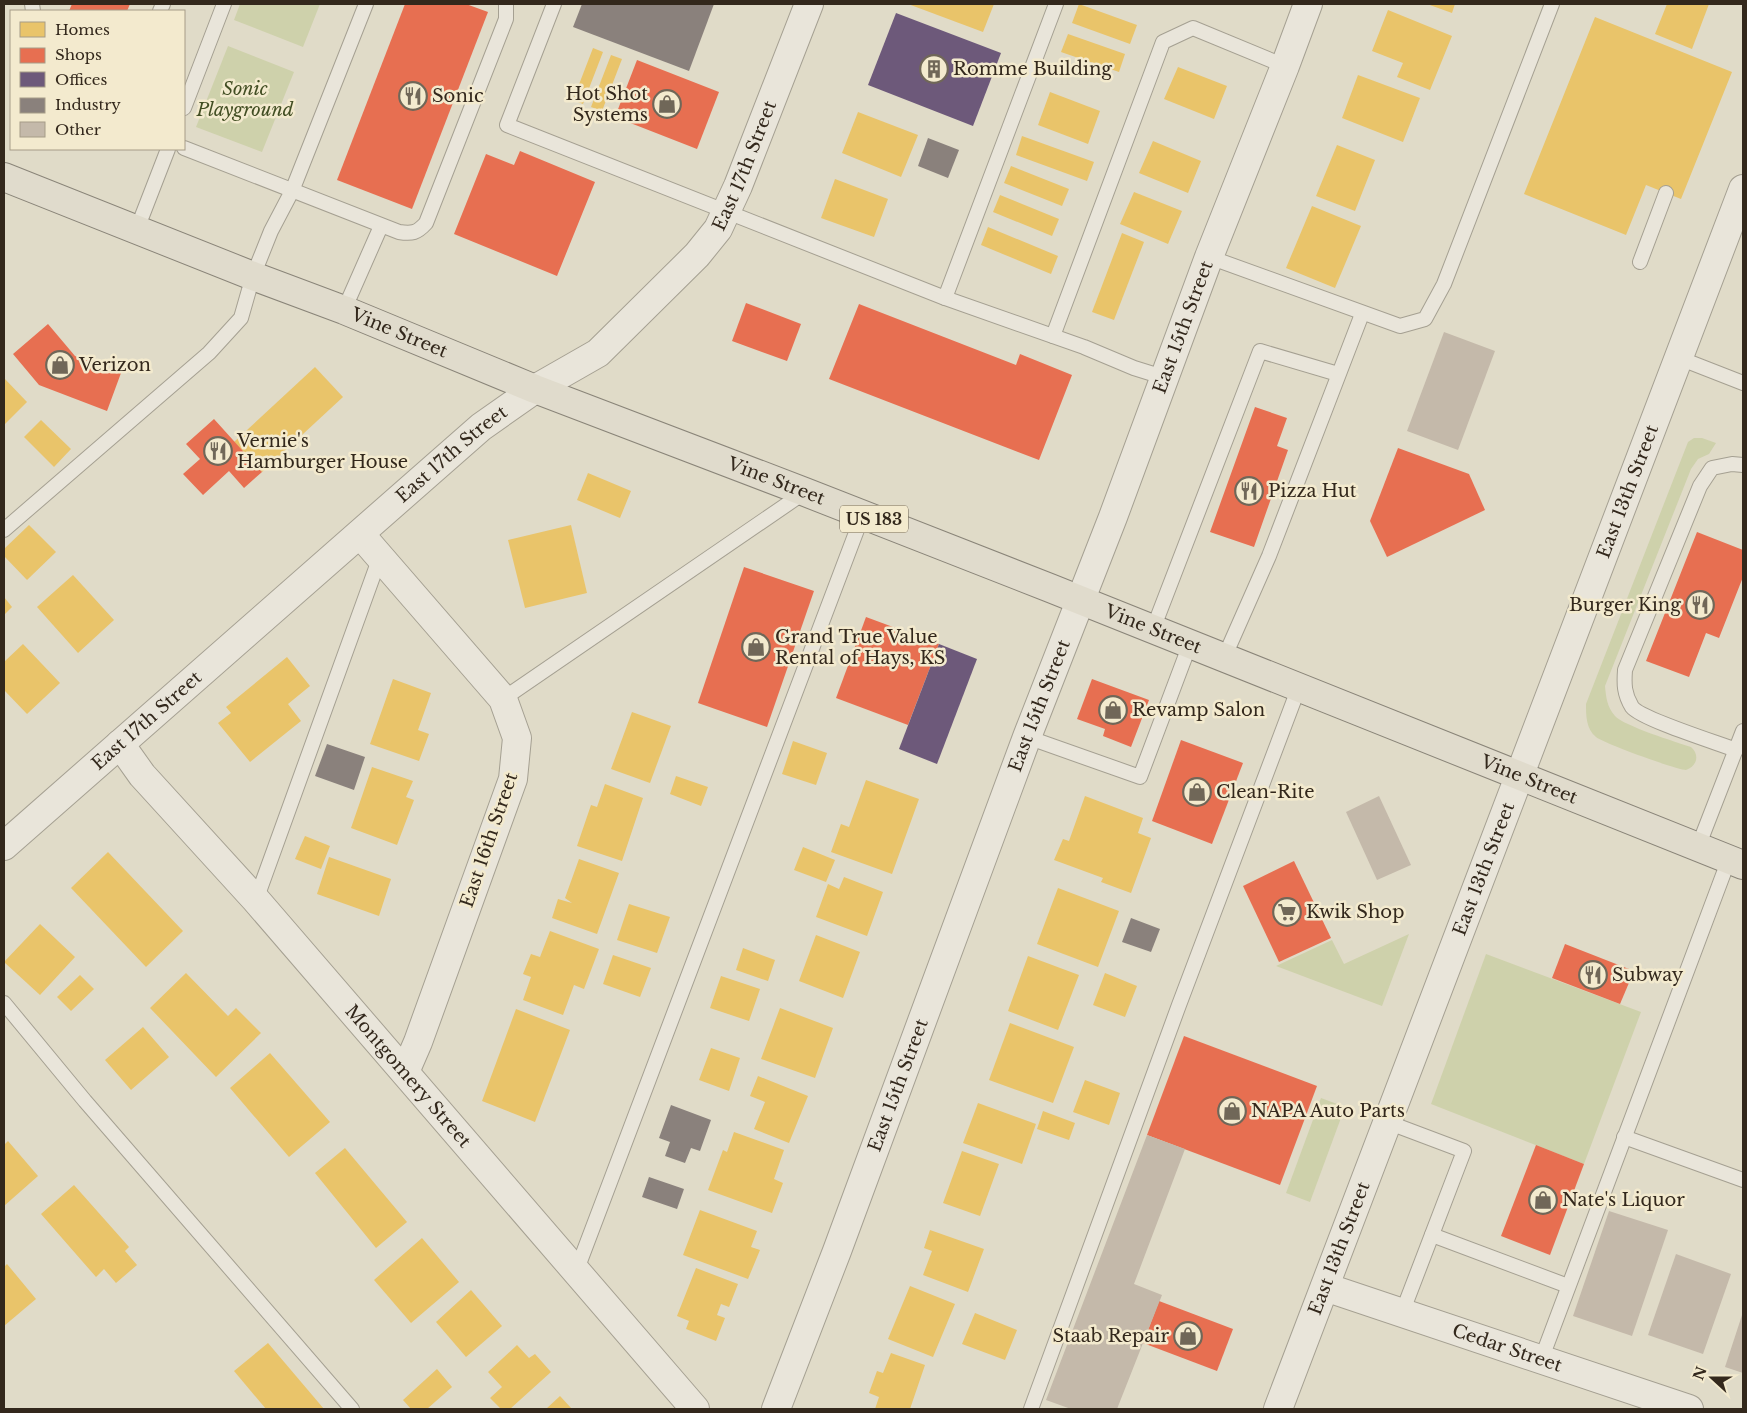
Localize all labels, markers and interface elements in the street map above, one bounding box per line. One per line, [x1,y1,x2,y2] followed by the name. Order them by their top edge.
[10,10,185,150] legend
[55,20,110,39] text: Homes
[55,45,102,64] text: Shops
[919,54,949,84] building icon: Romme Building
[953,58,1112,80] place label: Romme Building
[55,70,107,89] text: Offices
[195,78,294,121] park label: Sonic Playground
[398,81,428,111] restaurant icon: Sonic
[566,83,648,126] place label: Hot Shot Systems
[432,85,484,107] place label: Sonic
[652,89,682,119] shop icon: Hot Shot Systems
[55,95,121,114] text: Industry
[708,97,781,234] street label: East 17th Street
[55,120,102,139] text: Other
[1149,257,1218,397] street label: East 15th Street
[347,303,451,363] street label: Vine Street
[45,350,75,380] shop icon: Verizon
[78,354,151,376] place label: Verizon
[392,401,512,507] street label: East 17th Street
[1592,421,1663,561] street label: East 13th Street
[236,430,408,473] place label: Vernie's Hamburger House
[203,436,233,466] restaurant icon: Vernie's Hamburger House
[724,452,828,510] street label: Vine Street
[1234,476,1264,506] restaurant icon: Pizza Hut
[1268,480,1357,502] place label: Pizza Hut
[840,506,908,532] road number: US 183
[1685,590,1715,620] restaurant icon: Burger King
[1569,594,1681,616] place label: Burger King
[1101,600,1205,658] street label: Vine Street
[775,626,945,669] place label: Grand True Value Rental of Hays, KS
[741,632,771,662] shop icon: Grand True Value Rental of Hays, KS
[1004,636,1075,775] street label: East 15th Street
[87,666,206,775] street label: East 17th Street
[1098,695,1128,725] shop icon: Revamp Salon
[1132,699,1265,721] place label: Revamp Salon
[1477,750,1581,809] street label: Vine Street
[456,769,522,910] street label: East 16th Street
[1182,777,1212,807] shop icon: Clean-Rite
[1216,781,1315,803] place label: Clean-Rite
[1448,799,1519,939] street label: East 13th Street
[1272,897,1302,927] supermarket icon: Kwik Shop
[1306,901,1404,923] place label: Kwik Shop
[1578,960,1608,990] restaurant icon: Subway
[1612,964,1684,986] place label: Subway
[341,1000,476,1152] street label: Montgomery Street
[864,1016,933,1155] street label: East 15th Street
[1217,1096,1247,1126] shop icon: NAPA Auto Parts
[1251,1100,1405,1122] place label: NAPA Auto Parts
[1304,1178,1375,1318] street label: East 13th Street
[1528,1185,1558,1215] shop icon: Nate's Liquor
[1562,1189,1685,1211] place label: Nate's Liquor
[1449,1319,1565,1377] street label: Cedar Street
[1173,1321,1203,1351] shop icon: Staab Repair
[1053,1325,1169,1347] place label: Staab Repair
[1687,1353,1737,1403] north arrow
[1689,1364,1711,1383] text: N

